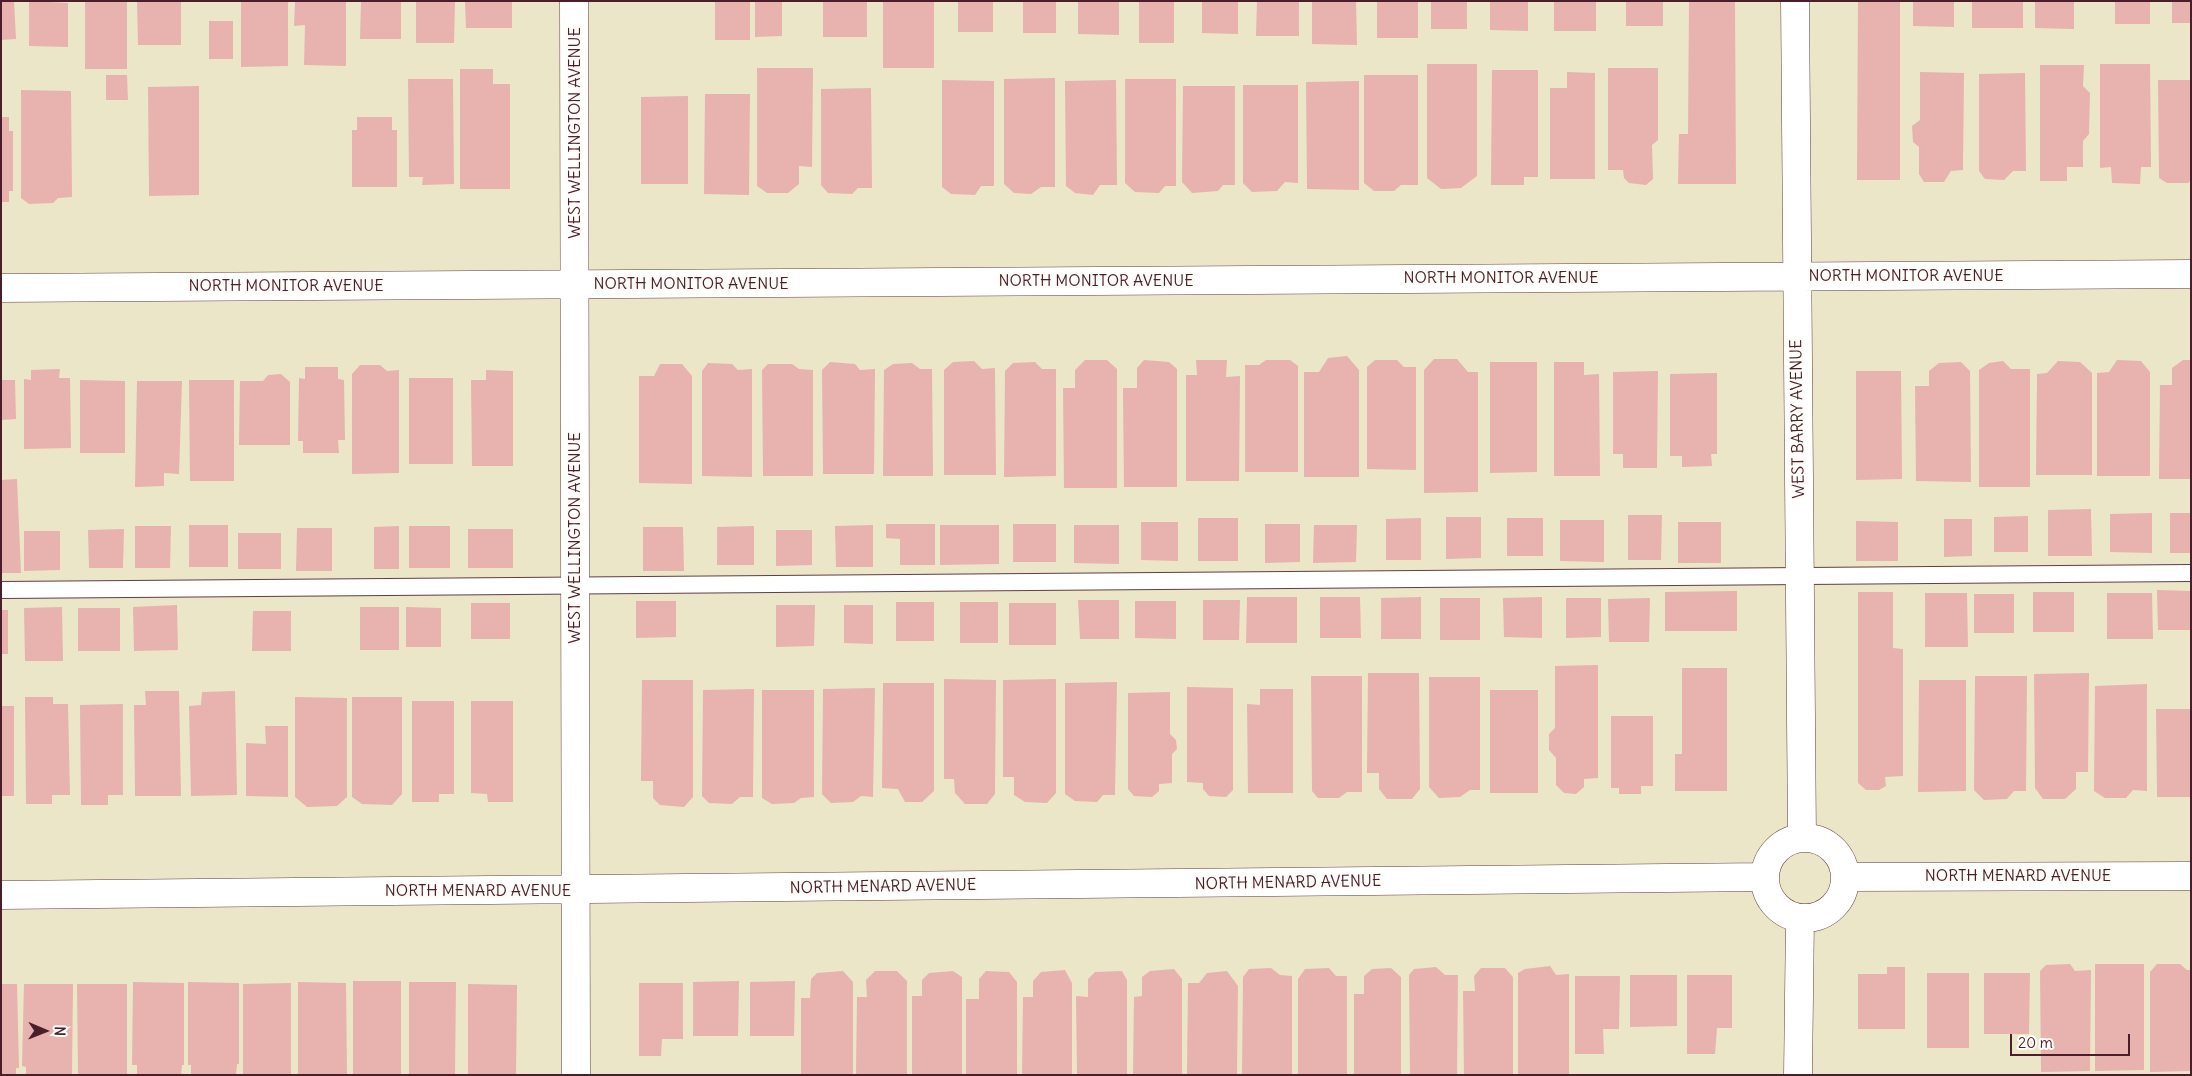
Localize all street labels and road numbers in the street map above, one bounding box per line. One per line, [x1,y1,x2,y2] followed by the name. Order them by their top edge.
[565,27,585,239] street label: WEST WELLINGTON AVENUE
[1808,266,2004,286] street label: NORTH MONITOR AVENUE
[1403,268,1599,288] street label: NORTH MONITOR AVENUE
[998,271,1194,291] street label: NORTH MONITOR AVENUE
[593,274,789,294] street label: NORTH MONITOR AVENUE
[188,276,384,296] street label: NORTH MONITOR AVENUE
[1787,339,1809,499] street label: WEST BARRY AVENUE
[565,432,585,644] street label: WEST WELLINGTON AVENUE
[1925,866,2111,886] street label: NORTH MENARD AVENUE
[1195,872,1381,894] street label: NORTH MENARD AVENUE
[790,876,976,898] street label: NORTH MENARD AVENUE
[385,881,571,901] street label: NORTH MENARD AVENUE

